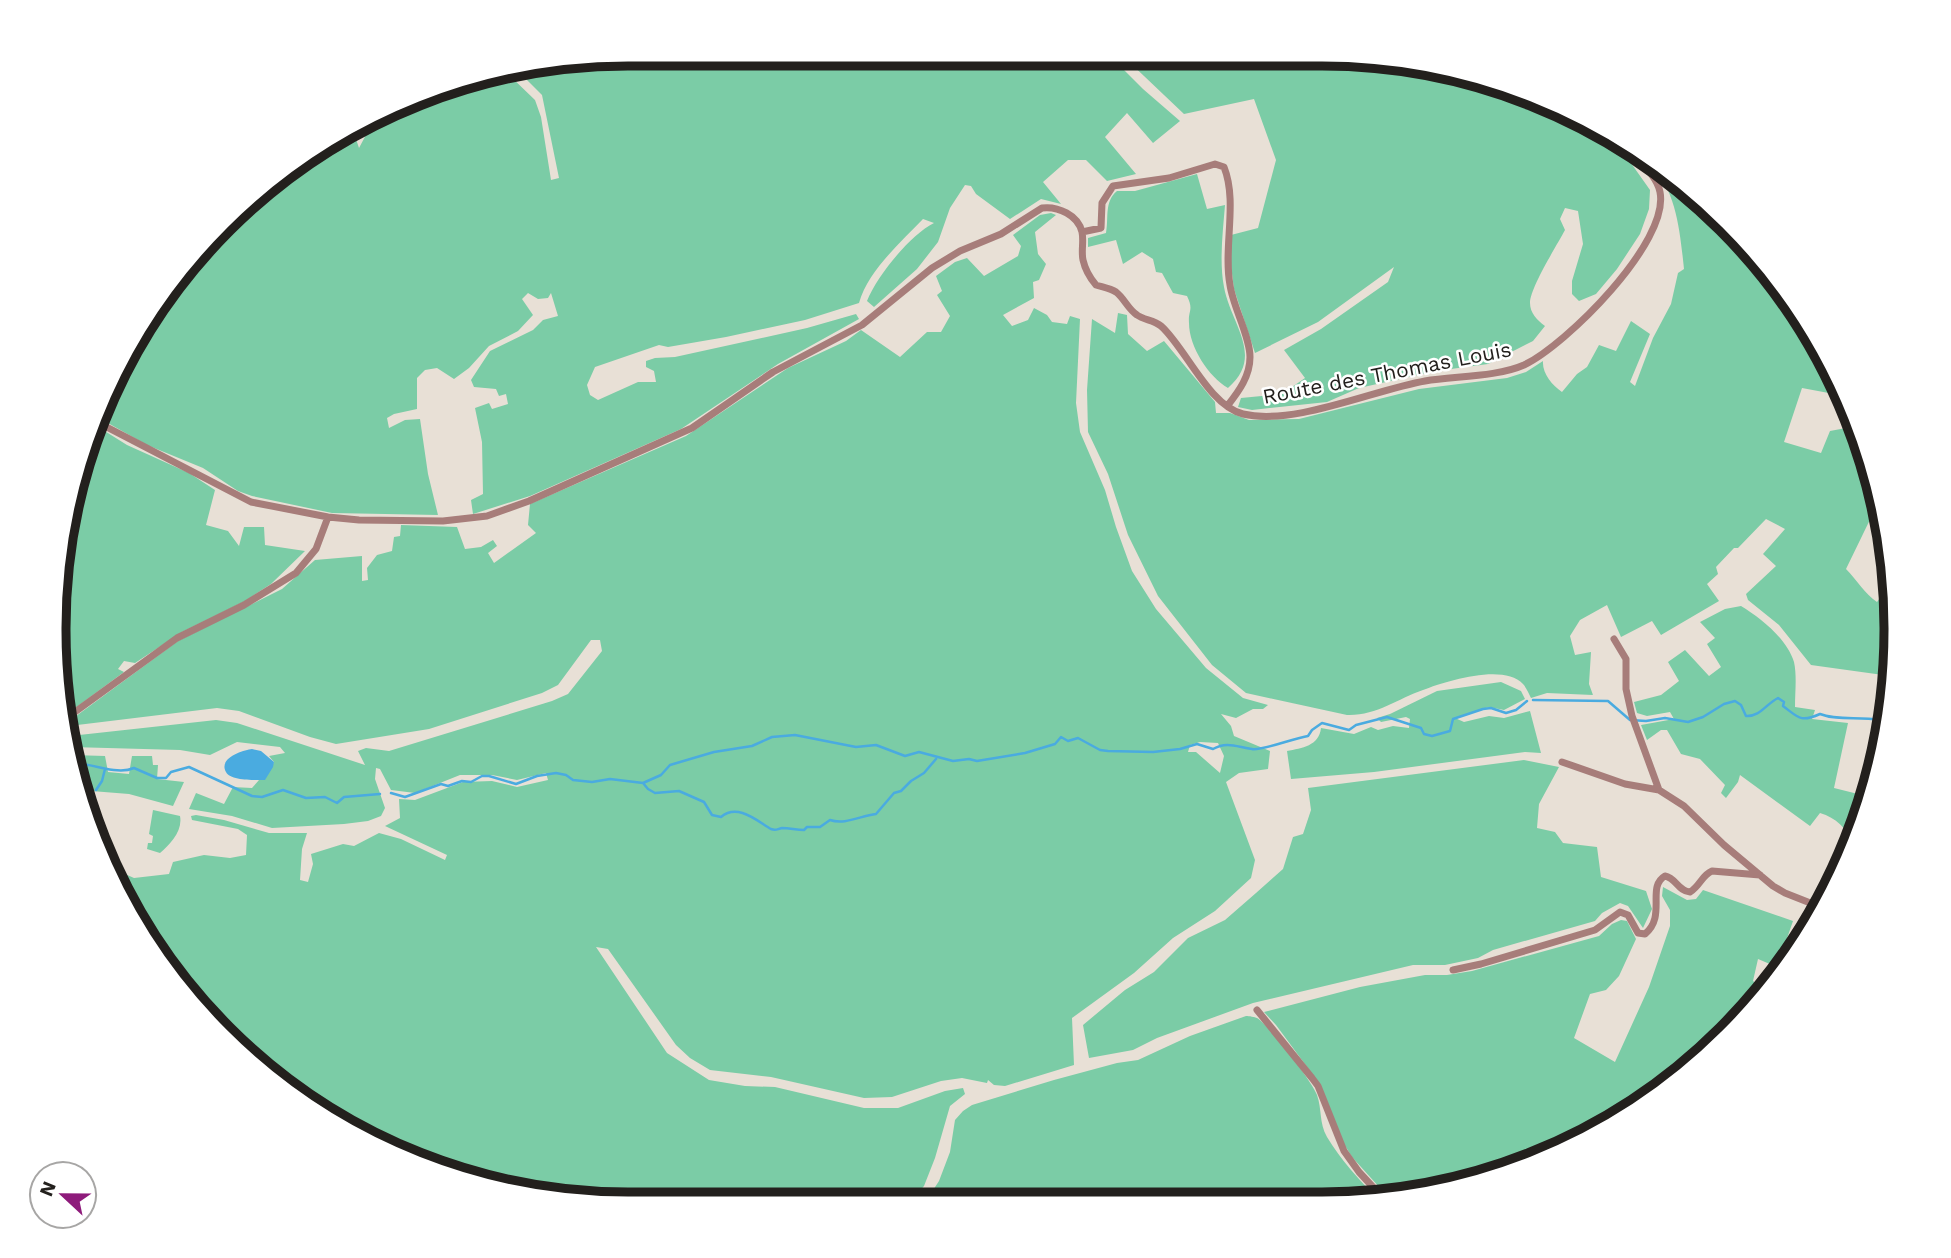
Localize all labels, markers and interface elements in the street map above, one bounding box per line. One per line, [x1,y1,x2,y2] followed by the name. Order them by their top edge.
[1261,336,1513,409] street label: Route des Thomas Louis
[28,1160,98,1230] north arrow
[34,1178,61,1200] text: N

